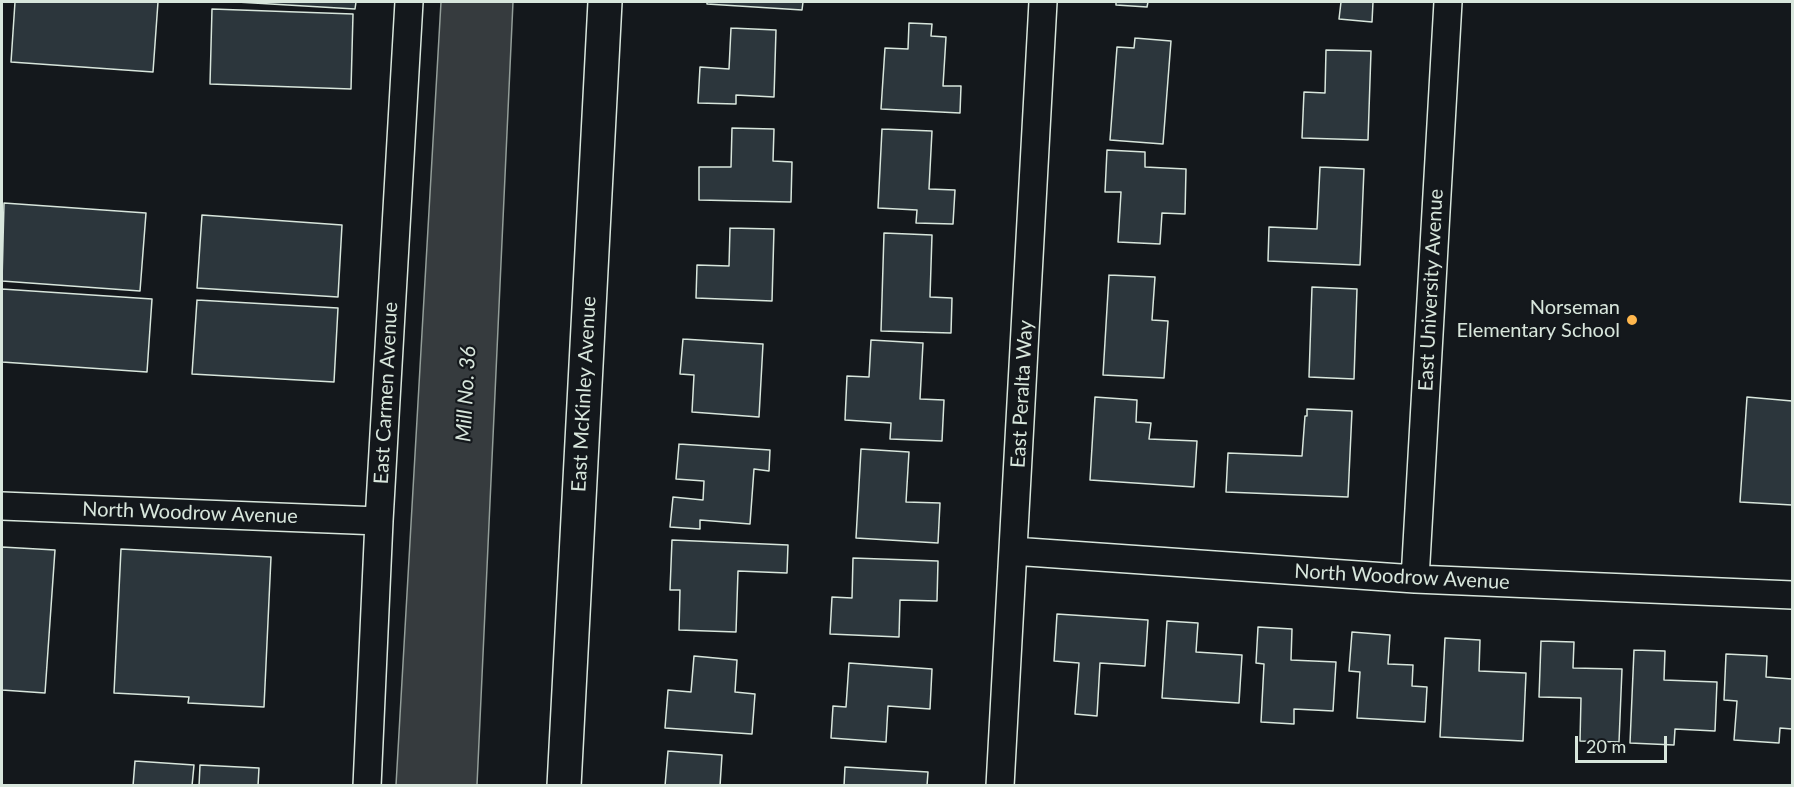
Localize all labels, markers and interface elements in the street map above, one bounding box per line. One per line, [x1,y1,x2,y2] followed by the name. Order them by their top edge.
[1414,188,1448,392] street label: East University Avenue
[567,296,601,492] street label: East McKinley Avenue
[1457,296,1620,343] place label: Norseman Elementary School
[369,301,403,485] street label: East Carmen Avenue
[1625,313,1639,327] marker: Norseman Elementary School
[1006,319,1038,469] street label: East Peralta Way
[451,345,481,443] water label: Mill No. 36
[82,497,298,529] street label: North Woodrow Avenue
[1294,559,1510,595] street label: North Woodrow Avenue
[1578,724,1670,762] scale bar
[1586,735,1626,757] text: 20 m

